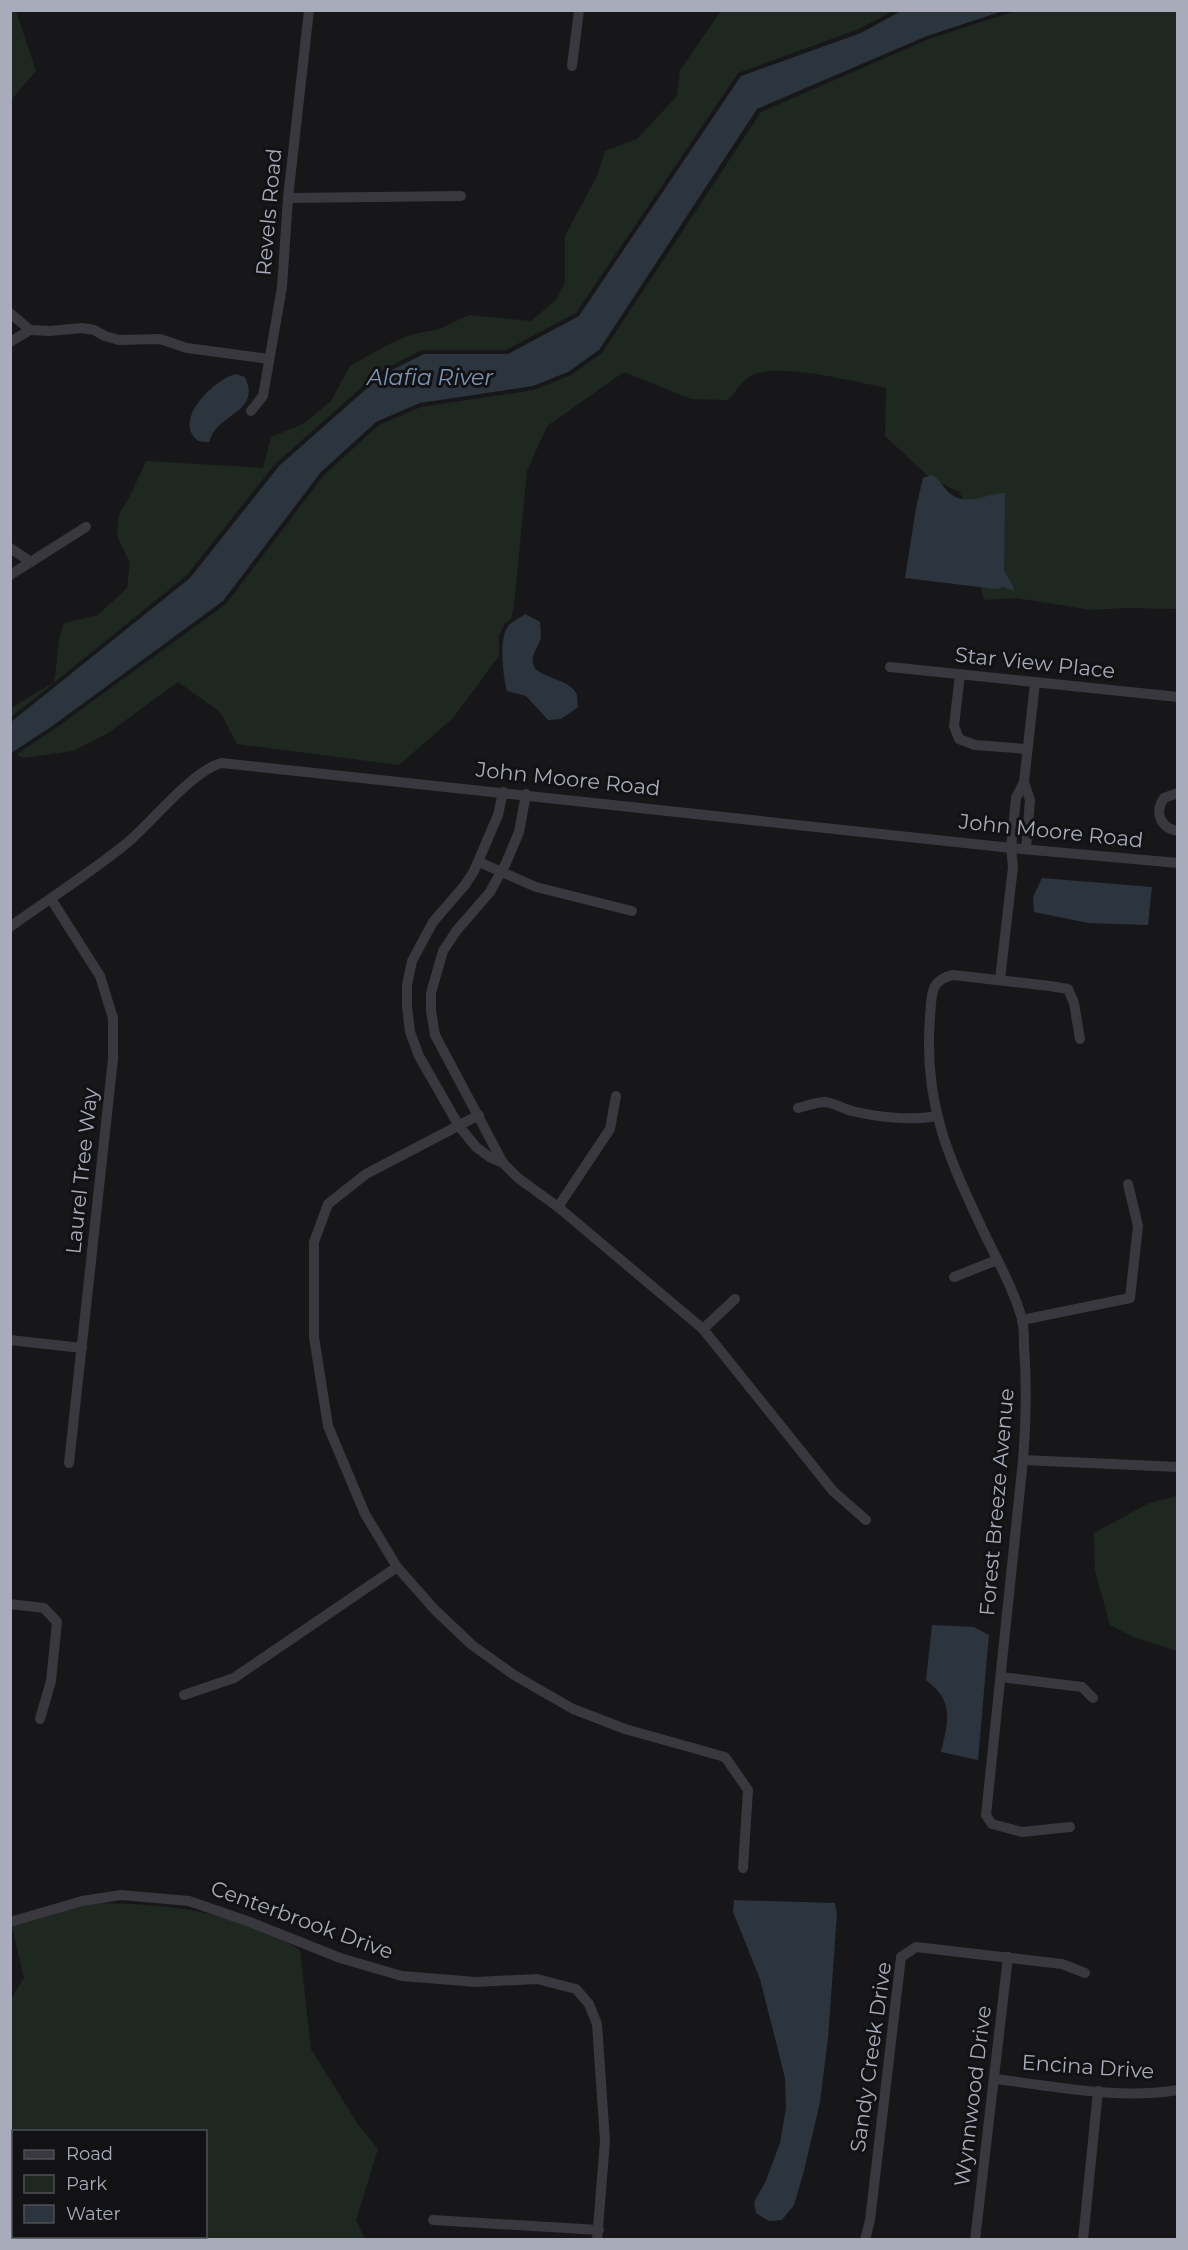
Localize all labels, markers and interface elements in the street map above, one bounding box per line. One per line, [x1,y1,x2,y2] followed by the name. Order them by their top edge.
[250,147,287,277] street label: Revels Road
[365,364,494,391] water label: Alafia River
[954,642,1116,683] street label: Star View Place
[474,756,661,801] street label: John Moore Road
[957,808,1144,853] street label: John Moore Road
[60,1086,103,1255] street label: Laurel Tree Way
[974,1387,1019,1617] street label: Forest Breeze Avenue
[208,1875,397,1964] street label: Centerbrook Drive
[845,1960,896,2154] street label: Sandy Creek Drive
[949,2004,996,2188] street label: Wynnwood Drive
[1021,2049,1155,2084] street label: Encina Drive
[12,2130,207,2238] legend
[66,2143,113,2165] text: Road
[66,2173,107,2195] text: Park
[66,2203,121,2225] text: Water

